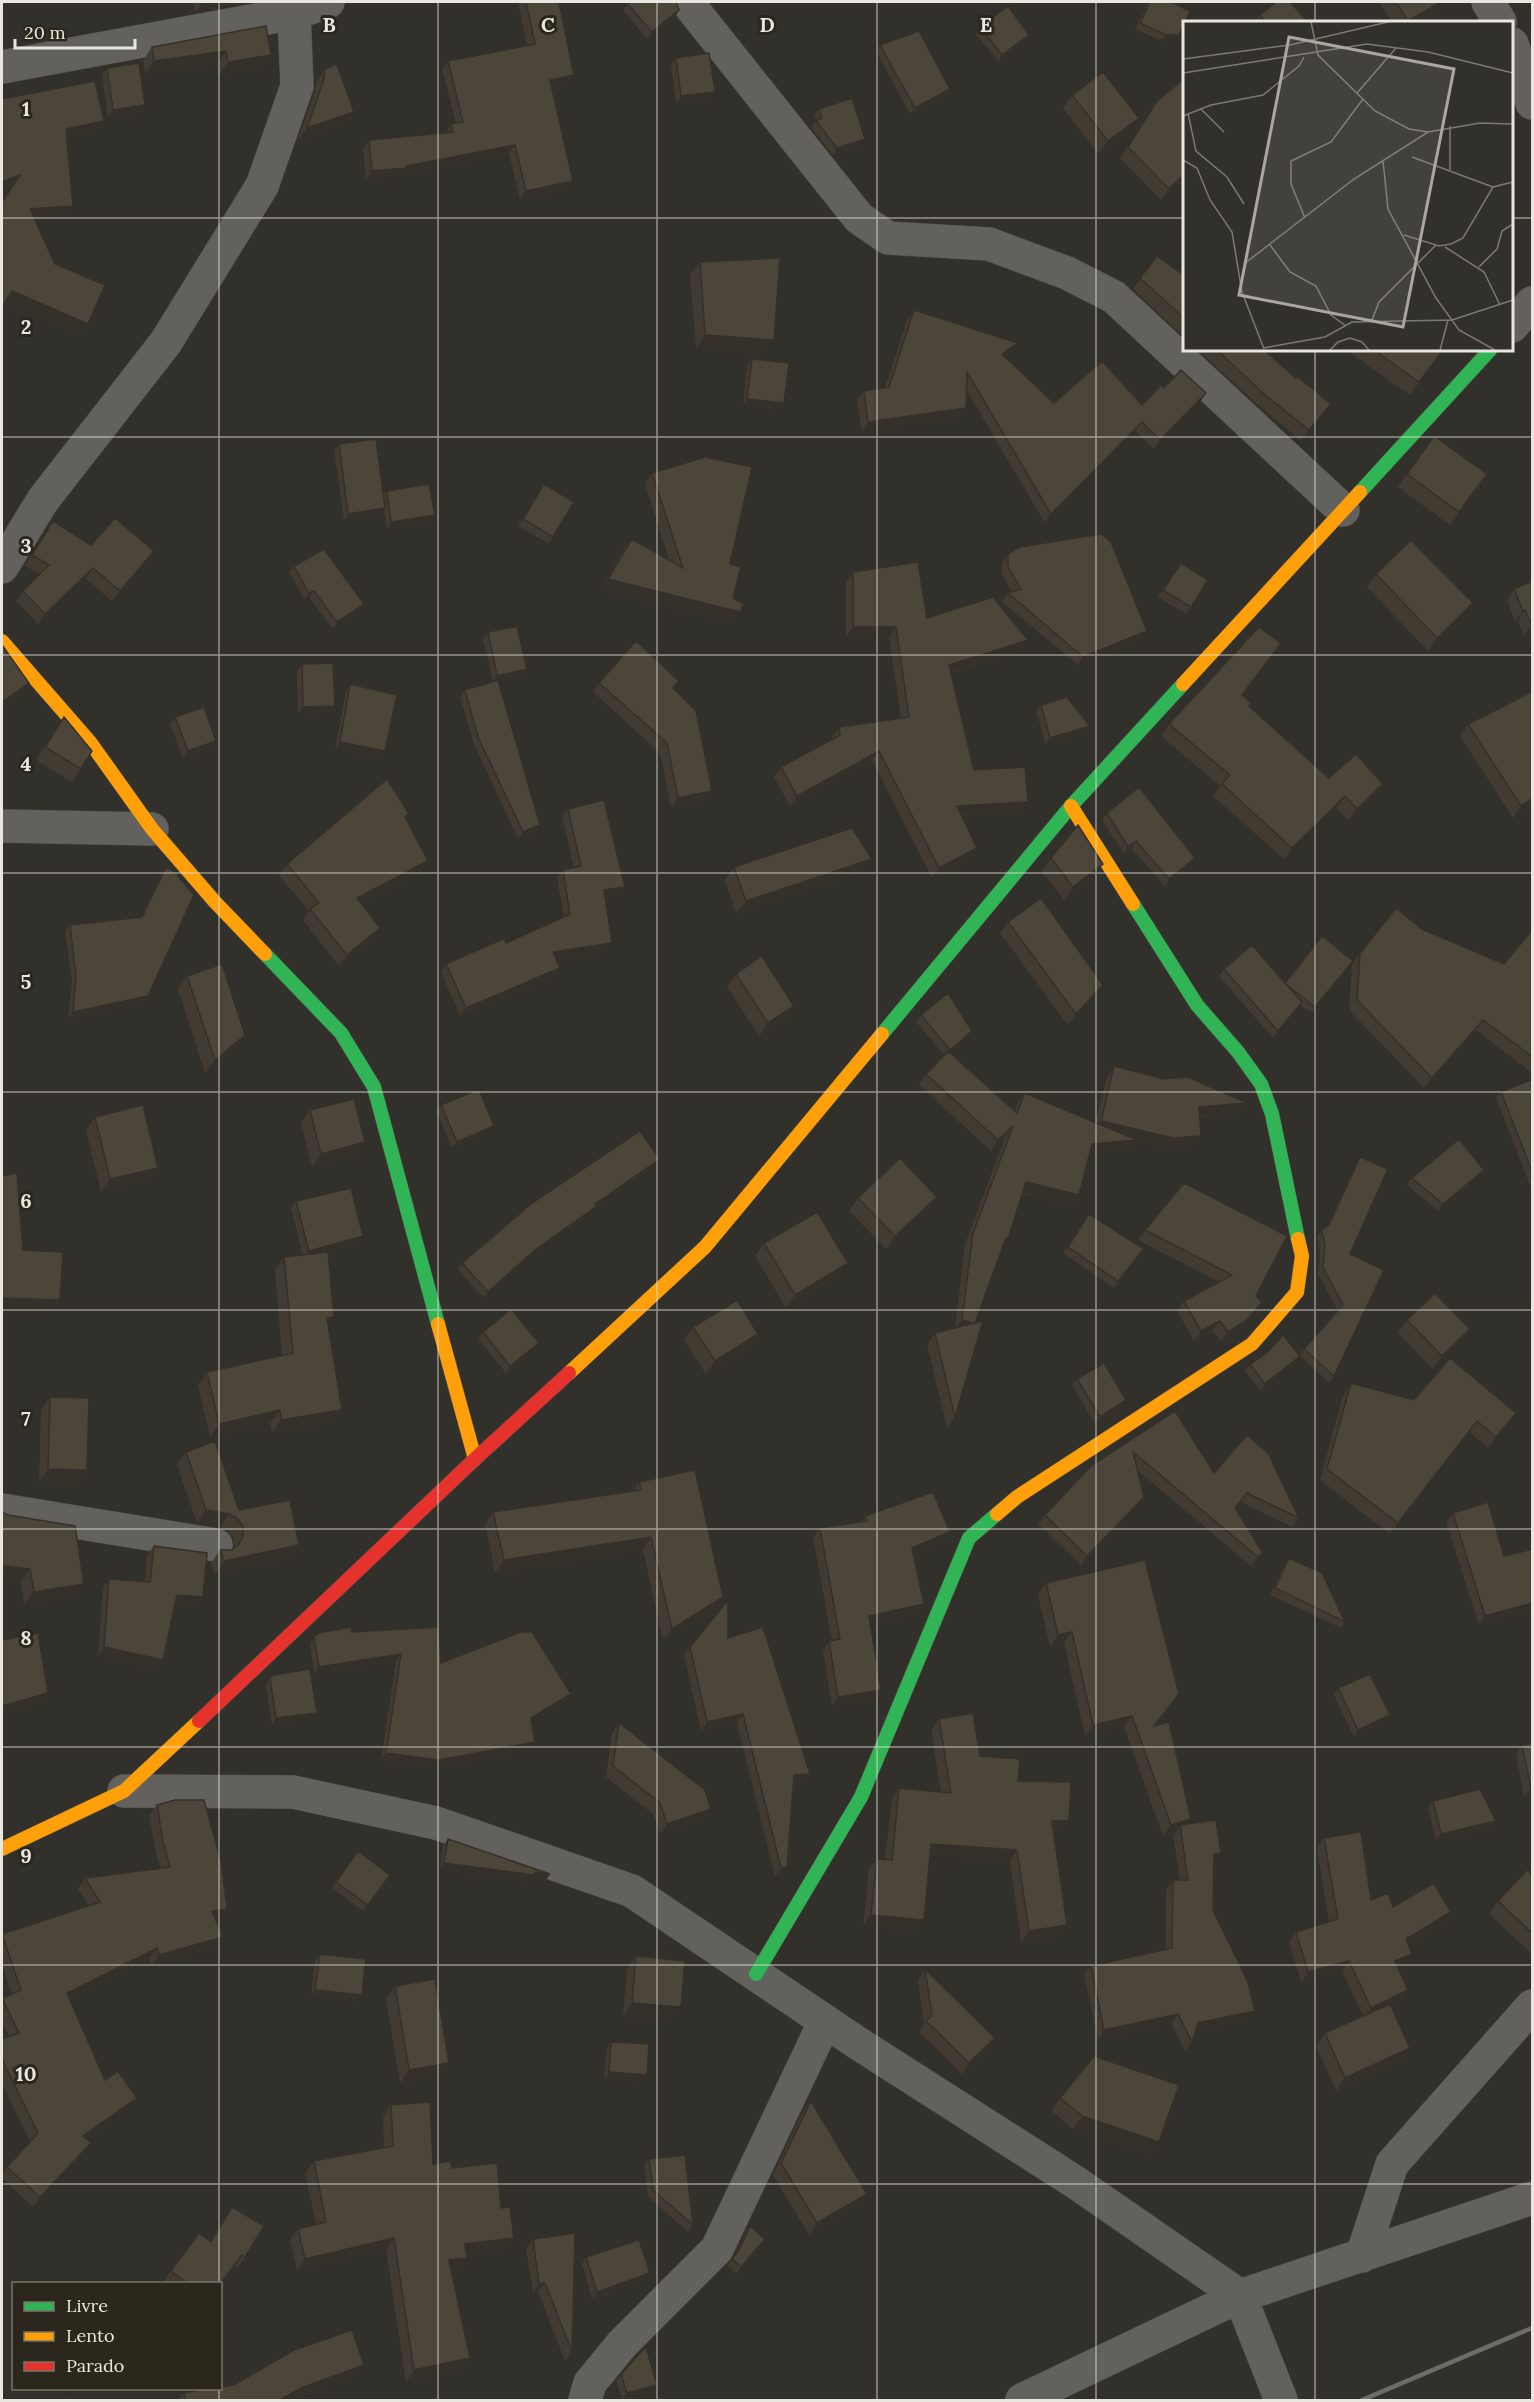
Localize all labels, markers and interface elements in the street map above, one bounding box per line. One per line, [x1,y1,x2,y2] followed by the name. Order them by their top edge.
[15,12,135,50] scale bar
[322,12,336,37] text: B
[541,12,555,37] text: C
[759,12,775,37] text: D
[980,12,992,37] text: E
[24,21,66,44] text: 20 m
[1183,21,1513,351] inset map
[22,96,30,121] text: 1
[21,314,31,339] text: 2
[20,533,32,558] text: 3
[21,751,32,776] text: 4
[21,969,32,994] text: 5
[20,1188,32,1213] text: 6
[21,1406,31,1431] text: 7
[20,1625,32,1650] text: 8
[20,1843,32,1868] text: 9
[16,2061,36,2086] text: 10
[12,2282,222,2390] legend
[66,2294,108,2317] text: Livre
[66,2324,114,2347] text: Lento
[66,2354,124,2377] text: Parado

